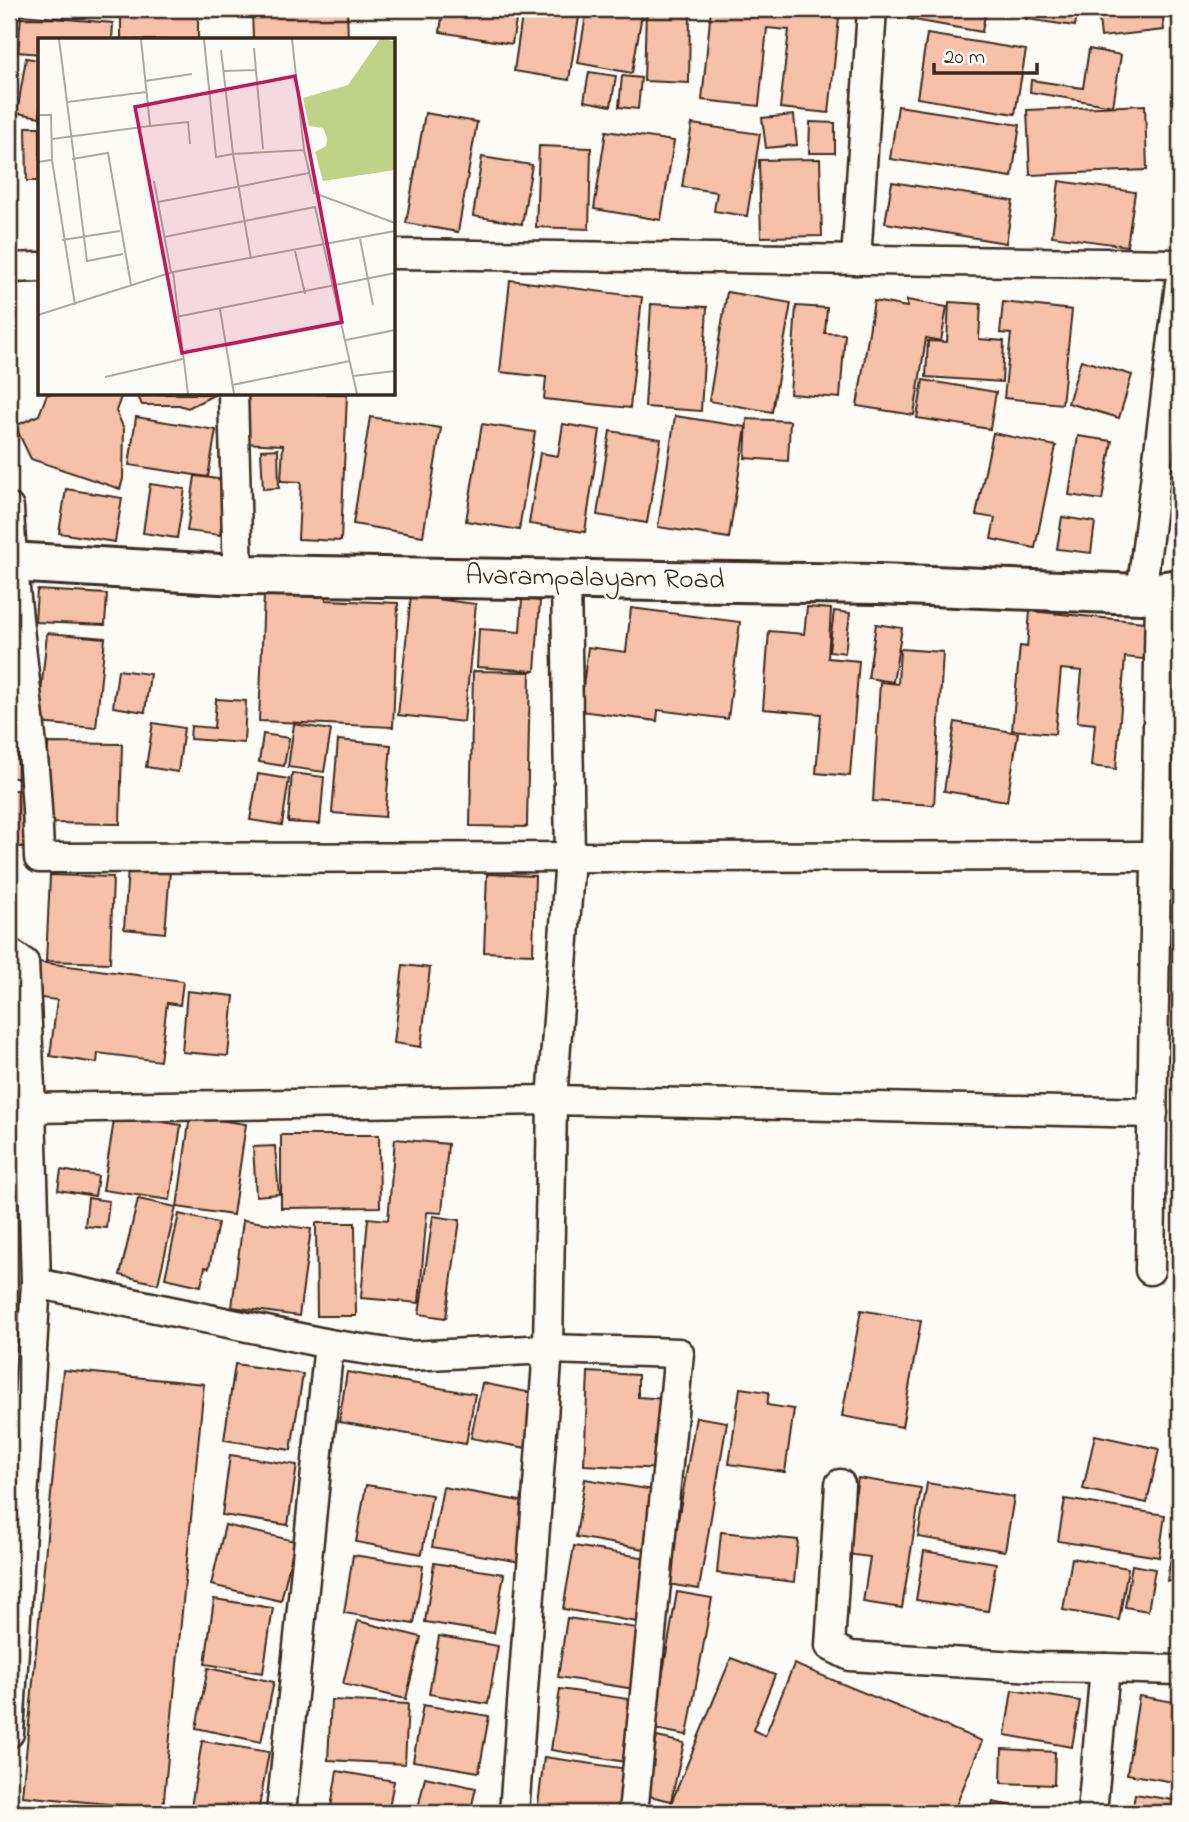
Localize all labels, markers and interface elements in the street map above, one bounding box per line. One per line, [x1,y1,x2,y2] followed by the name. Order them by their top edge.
[934,32,1037,76] scale bar
[38,38,396,396] inset map
[944,43,985,73] text: 20 m
[465,556,725,602] street label: Avarampalayam Road

